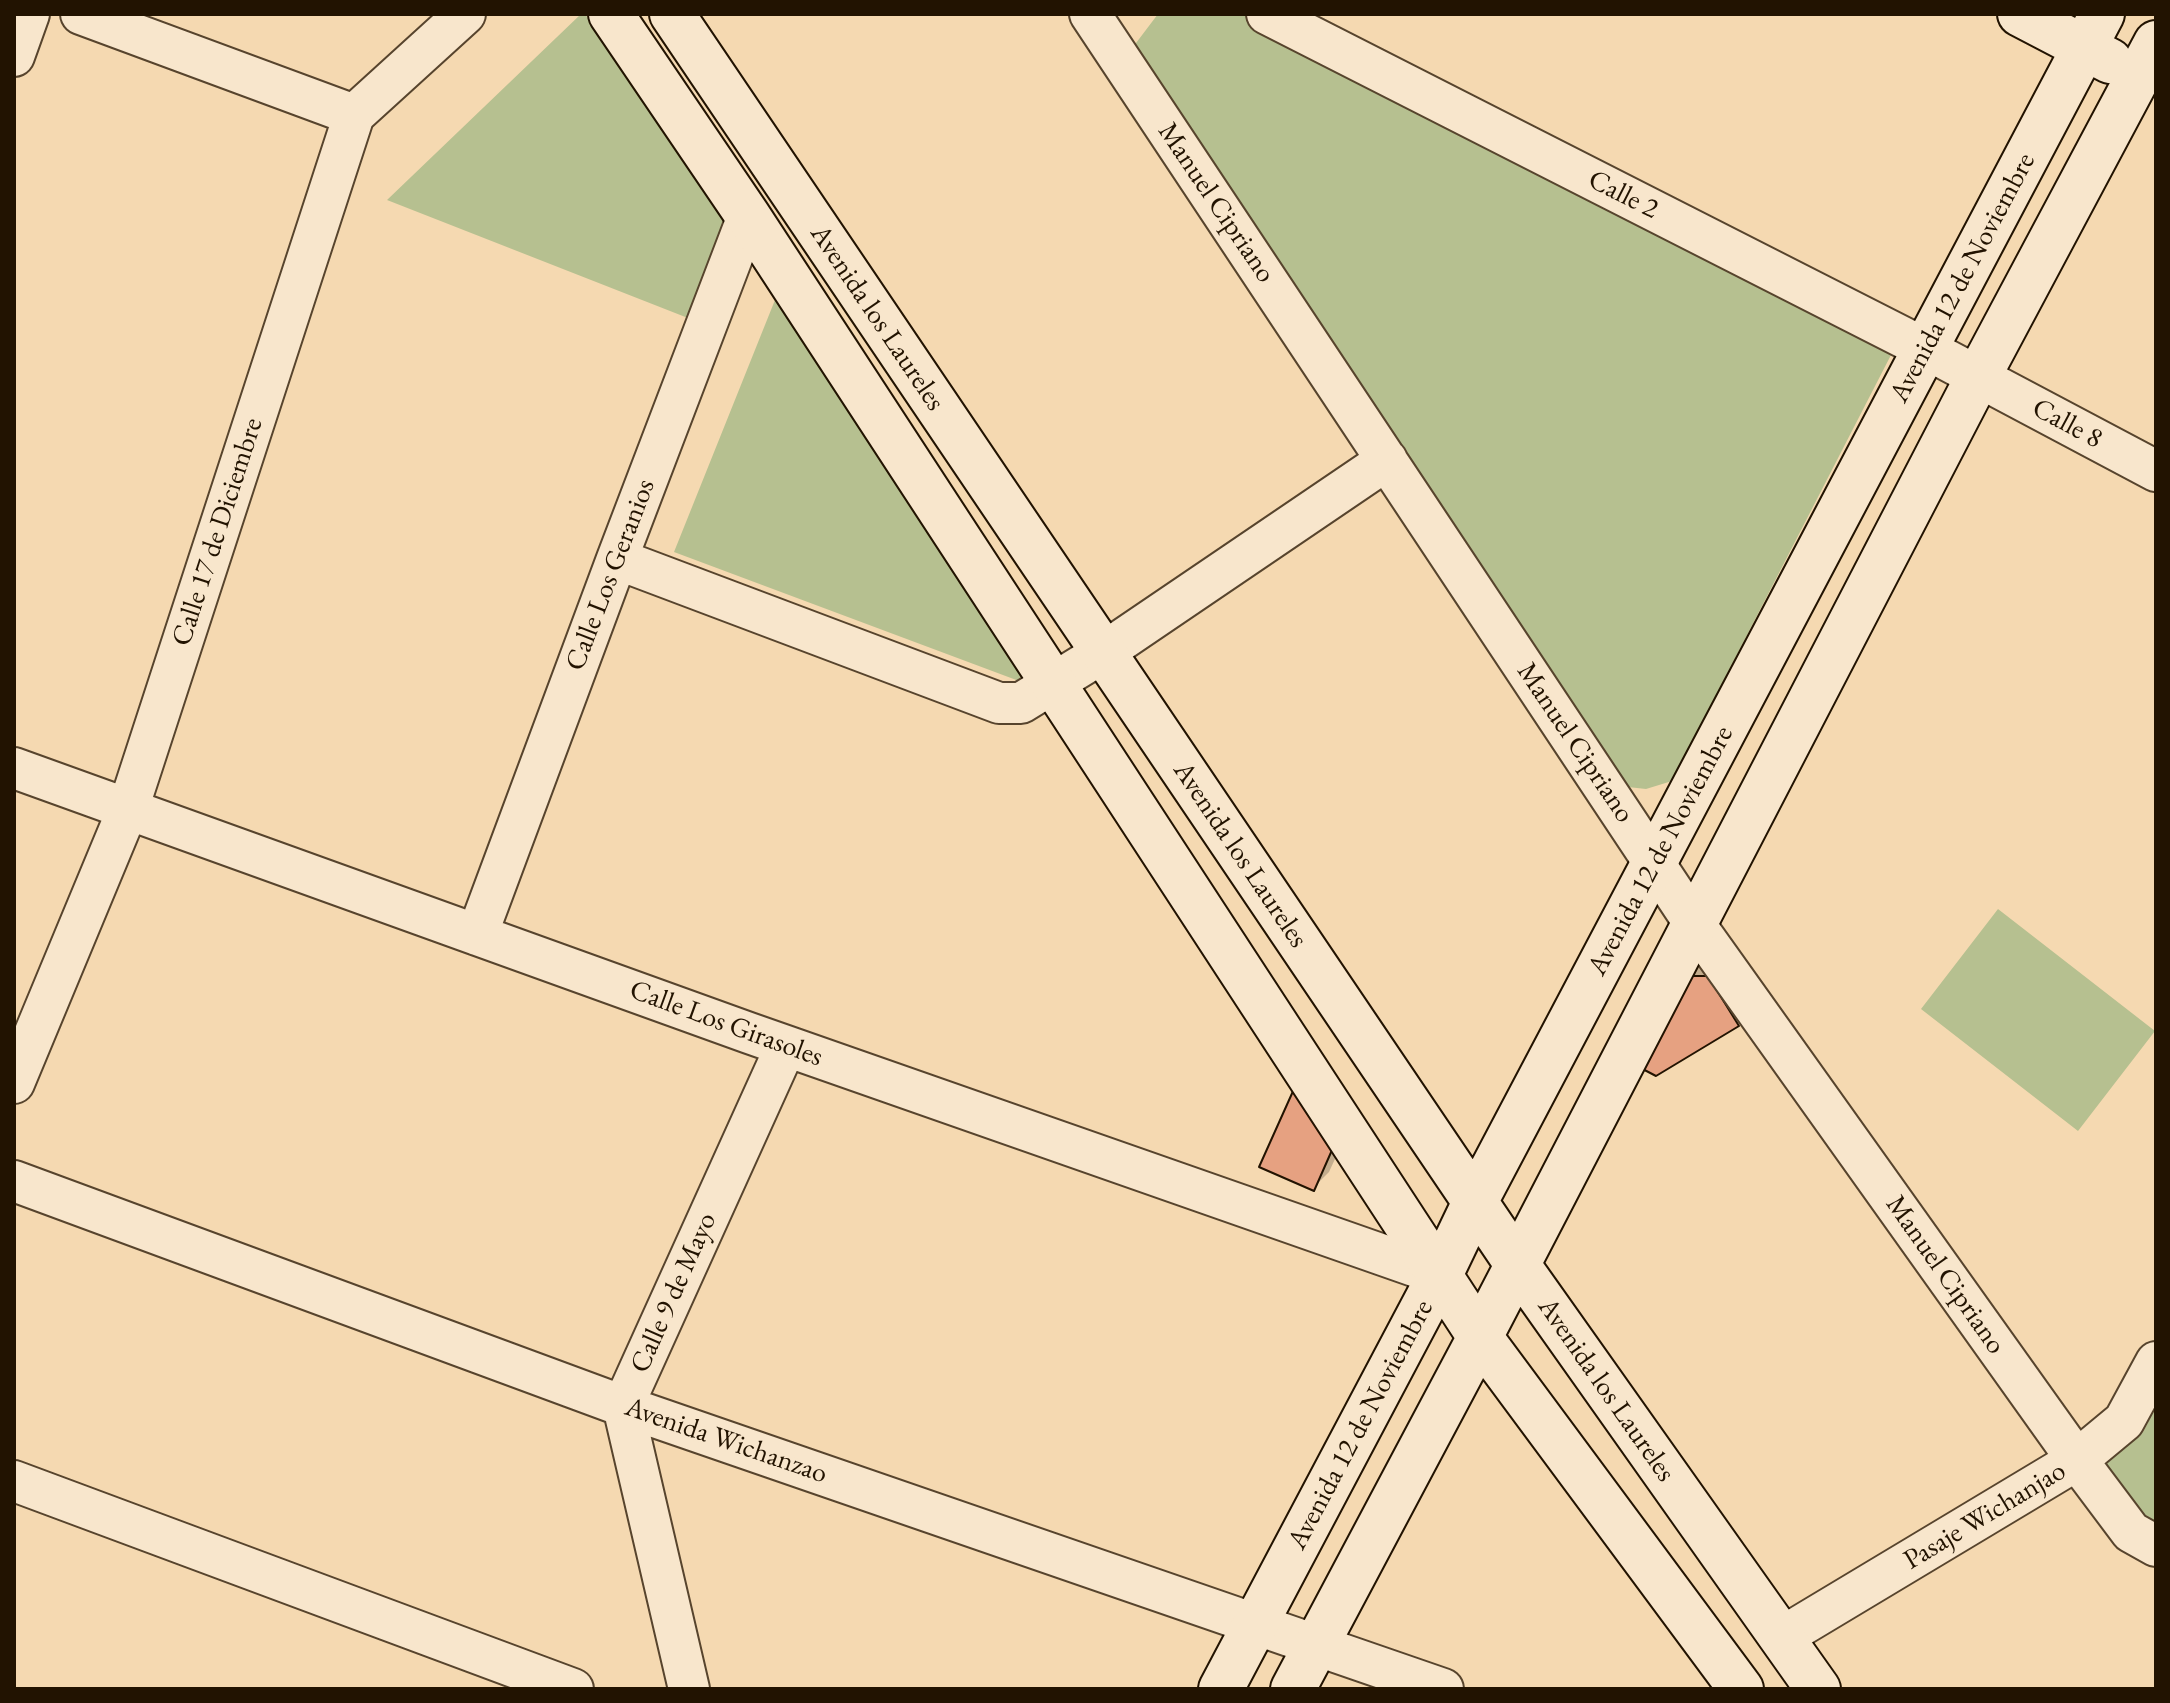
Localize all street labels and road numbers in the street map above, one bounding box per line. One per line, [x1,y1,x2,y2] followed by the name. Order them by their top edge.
[1150,117,1282,289] street label: Manuel Cipriano
[1883,147,2043,409] street label: Avenida 12 de Noviembre
[1582,163,1664,227] street label: Calle 2
[802,219,952,417] street label: Avenida los Laureles
[2026,392,2108,456] street label: Calle 8
[165,414,271,650] street label: Calle 17 de Diciembre
[559,475,663,675] street label: Calle Los Geranios
[1509,657,1641,829] street label: Manuel Cipriano
[1581,720,1741,982] street label: Avenida 12 de Noviembre
[1165,756,1315,954] street label: Avenida los Laureles
[625,974,827,1074] street label: Calle Los Girasoles
[1878,1189,2012,1361] street label: Manuel Cipriano
[624,1208,724,1378] street label: Calle 9 de Mayo
[1530,1292,1682,1488] street label: Avenida los Laureles
[1281,1294,1441,1556] street label: Avenida 12 de Noviembre
[620,1391,832,1491] street label: Avenida Wichanzao
[1898,1454,2072,1578] street label: Pasaje Wichanjao

